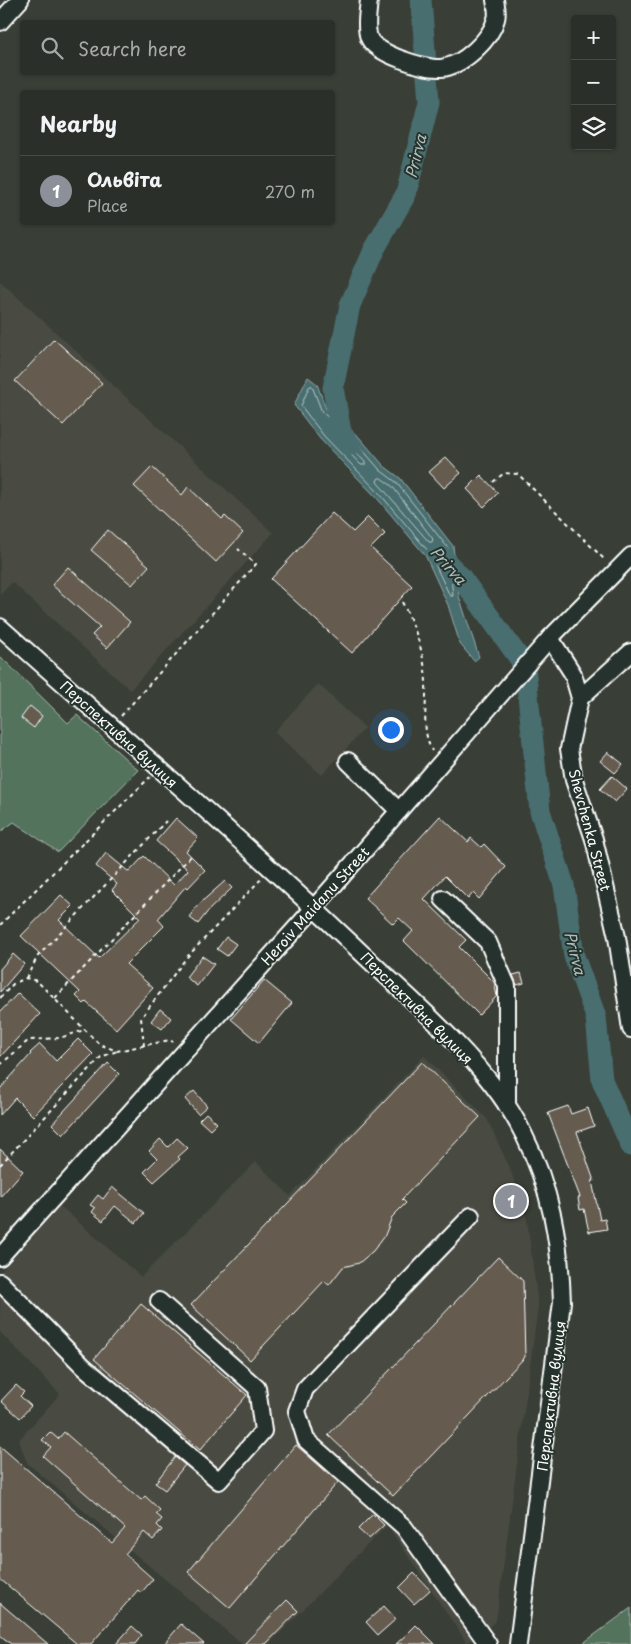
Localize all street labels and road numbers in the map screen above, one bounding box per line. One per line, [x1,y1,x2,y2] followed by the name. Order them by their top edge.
[56,676,182,792] street label: Перспективна вулиця
[564,767,616,894] street label: Shevchenka Street
[256,842,374,970] street label: Heroiv Maidanu Street
[356,947,478,1069] street label: Перспективна вулиця
[531,1320,571,1472] street label: Перспективна вулиця

